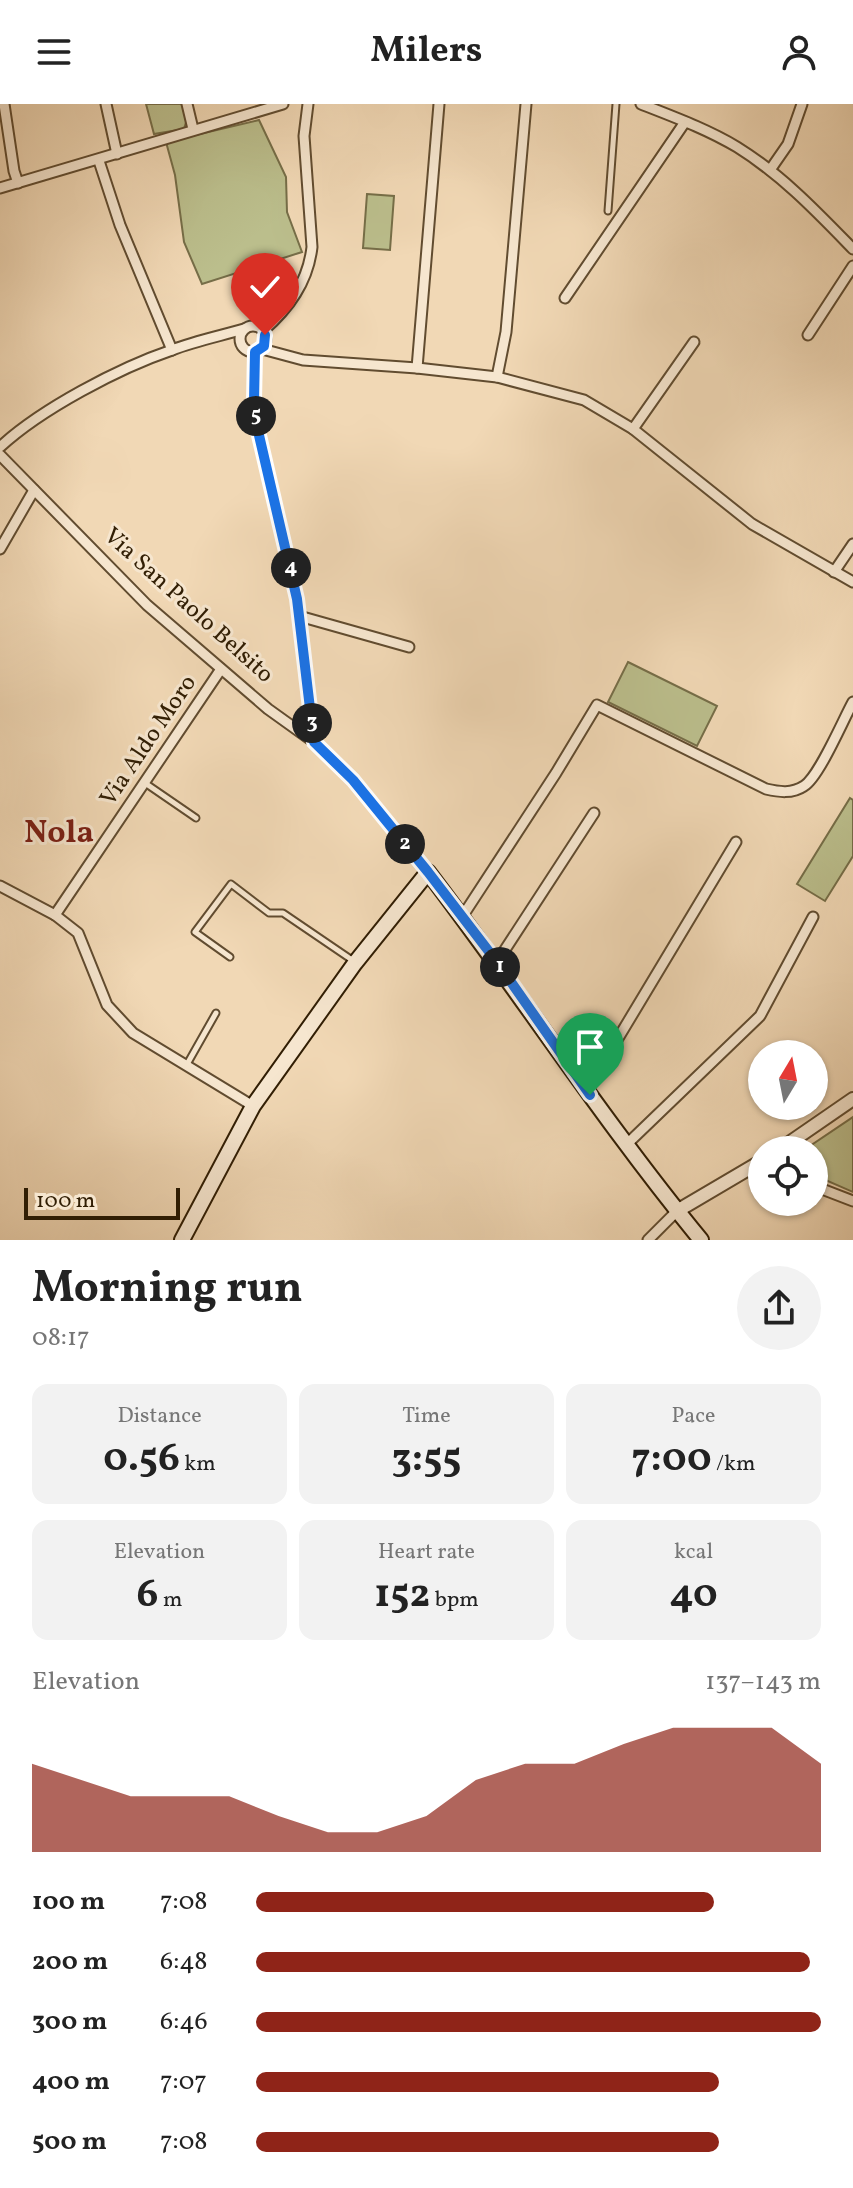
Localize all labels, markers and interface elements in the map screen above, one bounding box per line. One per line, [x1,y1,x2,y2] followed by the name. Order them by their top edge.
[371,27,482,77] text: Milers
[32,30,76,74] icon: menu
[777,30,821,74] icon: person
[231,253,299,335] pin
[243,265,287,309] icon: check
[236,396,276,436] pin: 5
[251,400,261,431] text: 5
[95,520,281,692] street label: Via San Paolo Belsito
[271,548,311,588] pin: 4
[284,552,298,583] text: 4
[92,669,206,813] street label: Via Aldo Moro
[292,703,332,743] pin: 3
[306,707,318,738] text: 3
[24,812,94,856] district label: Nola
[385,824,425,864] pin: 2
[399,828,411,859] text: 2
[480,947,520,987] pin: 1
[496,951,504,982] text: 1
[556,1013,624,1095] pin
[568,1025,612,1069] icon: arrive
[748,1040,828,1120] north arrow
[748,1040,828,1216] map controls
[748,1136,828,1216] button: locate
[24,1184,180,1220] scale bar
[36,1186,95,1217] text: 100 m
[32,1259,303,1320] text: Morning run
[737,1266,821,1350] button: share
[32,1320,90,1356] text: 08:17
[117,1401,202,1432] text: Distance
[402,1401,451,1432] text: Time
[671,1401,716,1432] text: Pace
[103,1432,180,1488] text: 0.56
[391,1432,462,1488] text: 3:55
[631,1432,712,1488] text: 7:00
[180,1449,216,1480] text: km
[712,1449,756,1480] text: /km
[114,1537,205,1568] text: Elevation
[378,1537,475,1568] text: Heart rate
[674,1537,713,1568] text: kcal
[137,1568,159,1624] text: 6
[374,1568,430,1624] text: 152
[669,1568,718,1624] text: 40
[159,1585,182,1616] text: m
[430,1585,479,1616] text: bpm
[32,1664,140,1700] text: Elevation
[705,1664,821,1700] text: 137–143 m
[32,1884,105,1920] text: 100 m
[160,1884,208,1920] text: 7:08
[32,1944,108,1980] text: 200 m
[160,1944,208,1980] text: 6:48
[32,2004,108,2040] text: 300 m
[160,2004,208,2040] text: 6:46
[32,2064,110,2100] text: 400 m
[160,2064,207,2100] text: 7:07
[32,2124,107,2160] text: 500 m
[160,2124,208,2160] text: 7:08

